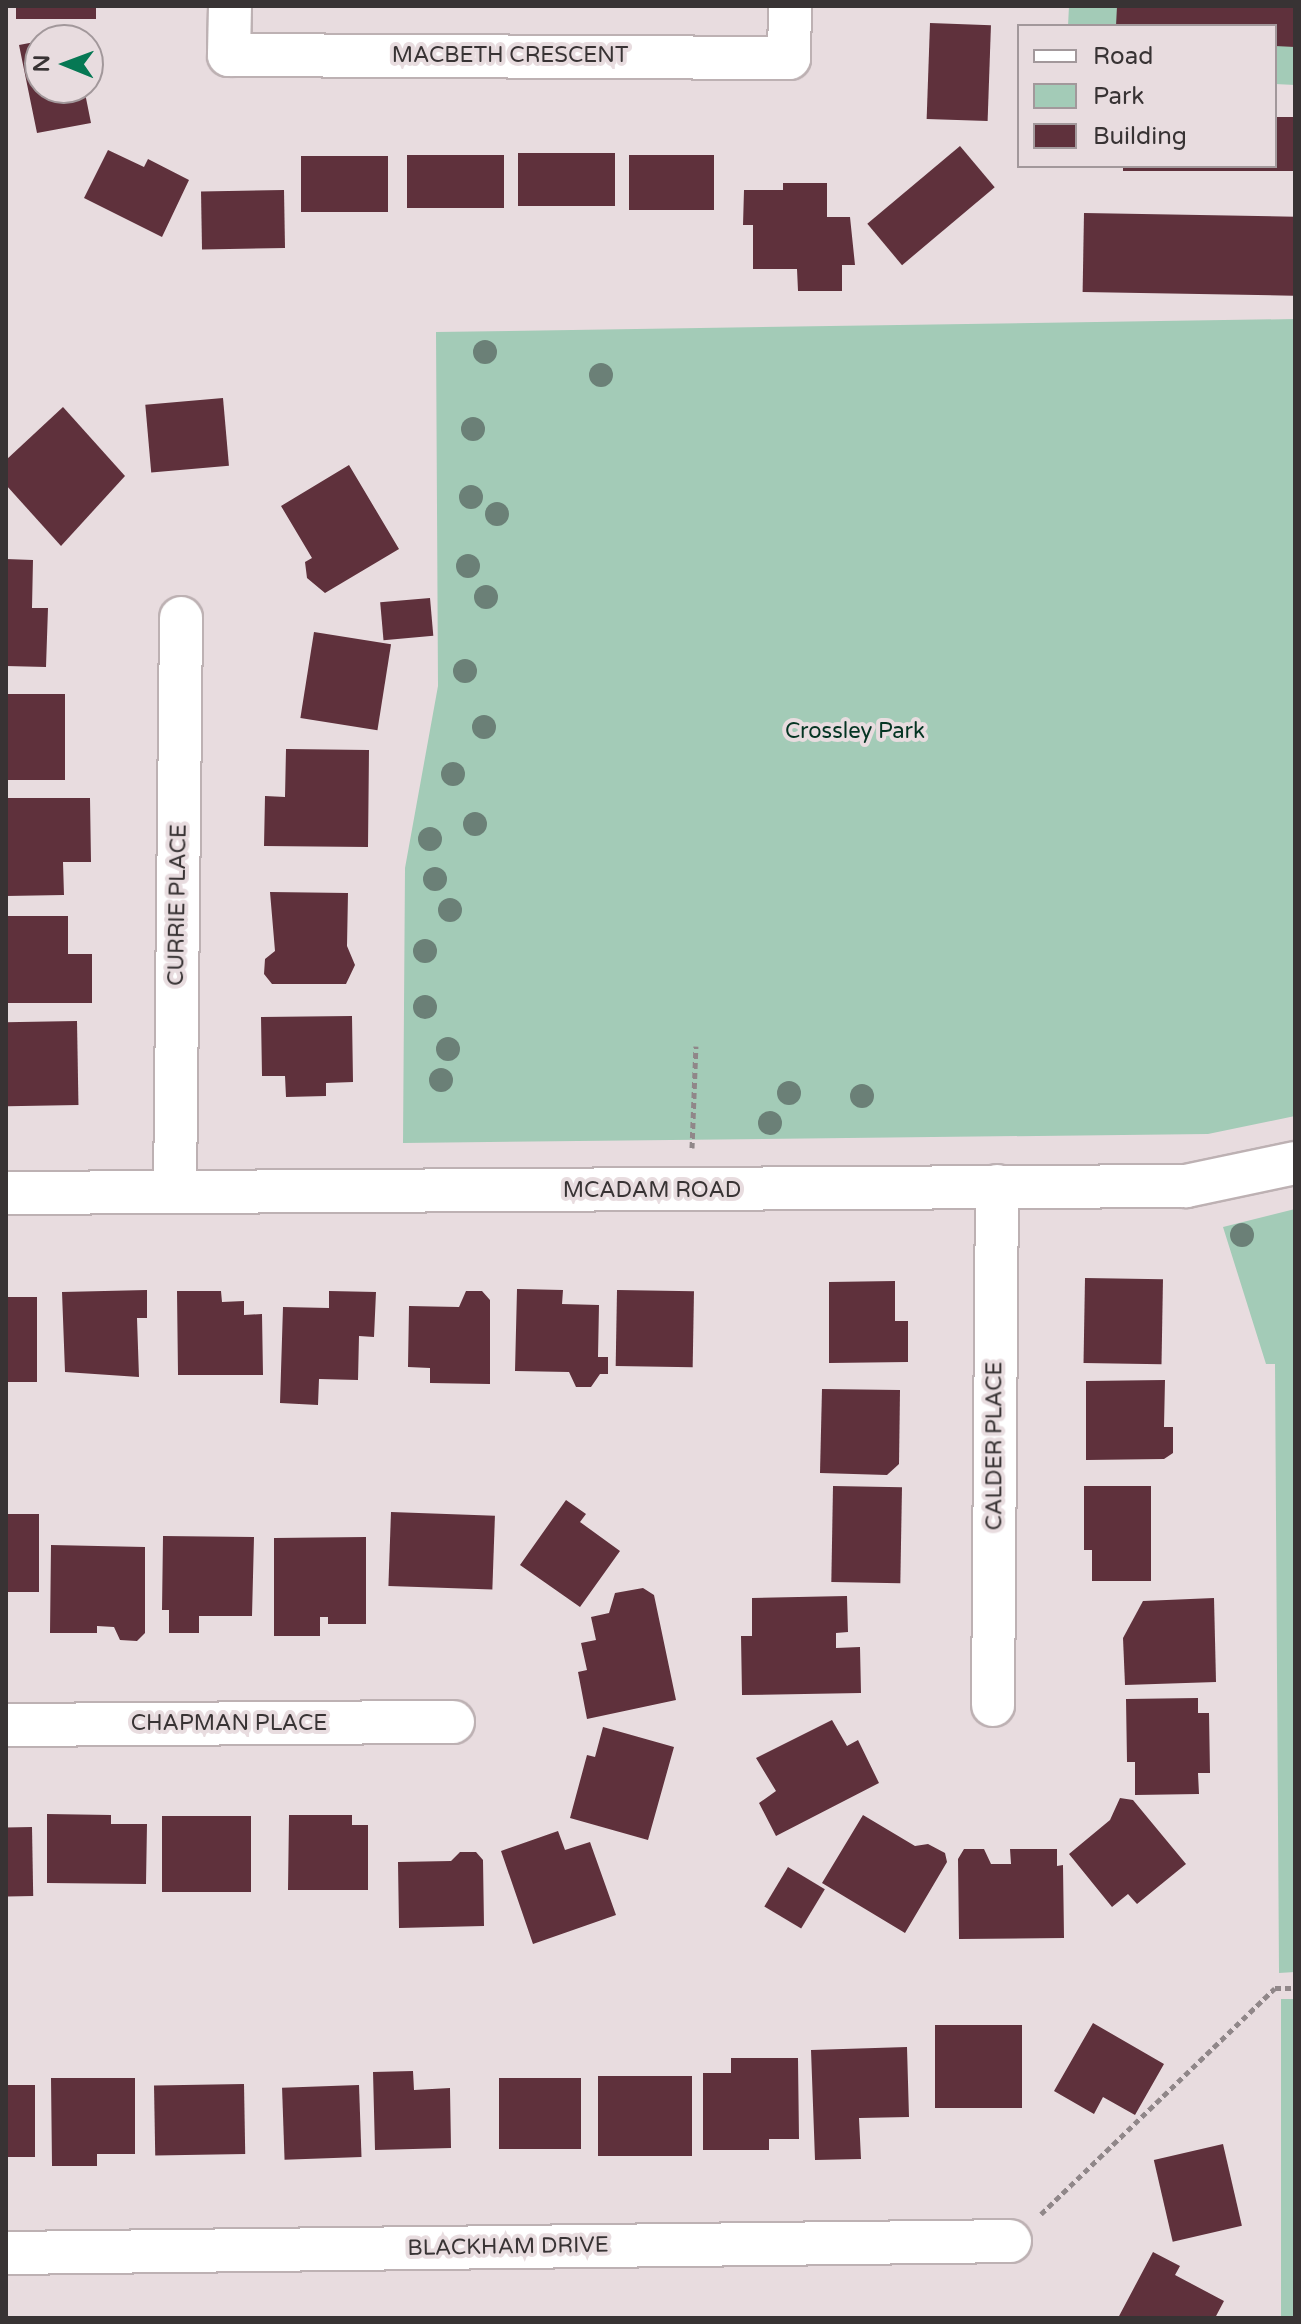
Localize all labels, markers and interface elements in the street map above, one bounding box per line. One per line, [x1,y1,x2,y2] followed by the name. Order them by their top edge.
[24,24,104,104] north arrow
[1017,24,1277,168] legend
[1093,42,1153,71] text: Road
[392,43,628,69] street label: MACBETH CRESCENT
[29,55,55,73] text: N
[1093,82,1144,111] text: Park
[1093,122,1187,151] text: Building
[785,719,925,745] park label: Crossley Park
[163,824,193,986] street label: CURRIE PLACE
[563,1178,741,1204] street label: MCADAM ROAD
[982,1362,1008,1530] street label: CALDER PLACE
[131,1711,327,1737] street label: CHAPMAN PLACE
[407,2232,609,2262] street label: BLACKHAM DRIVE

